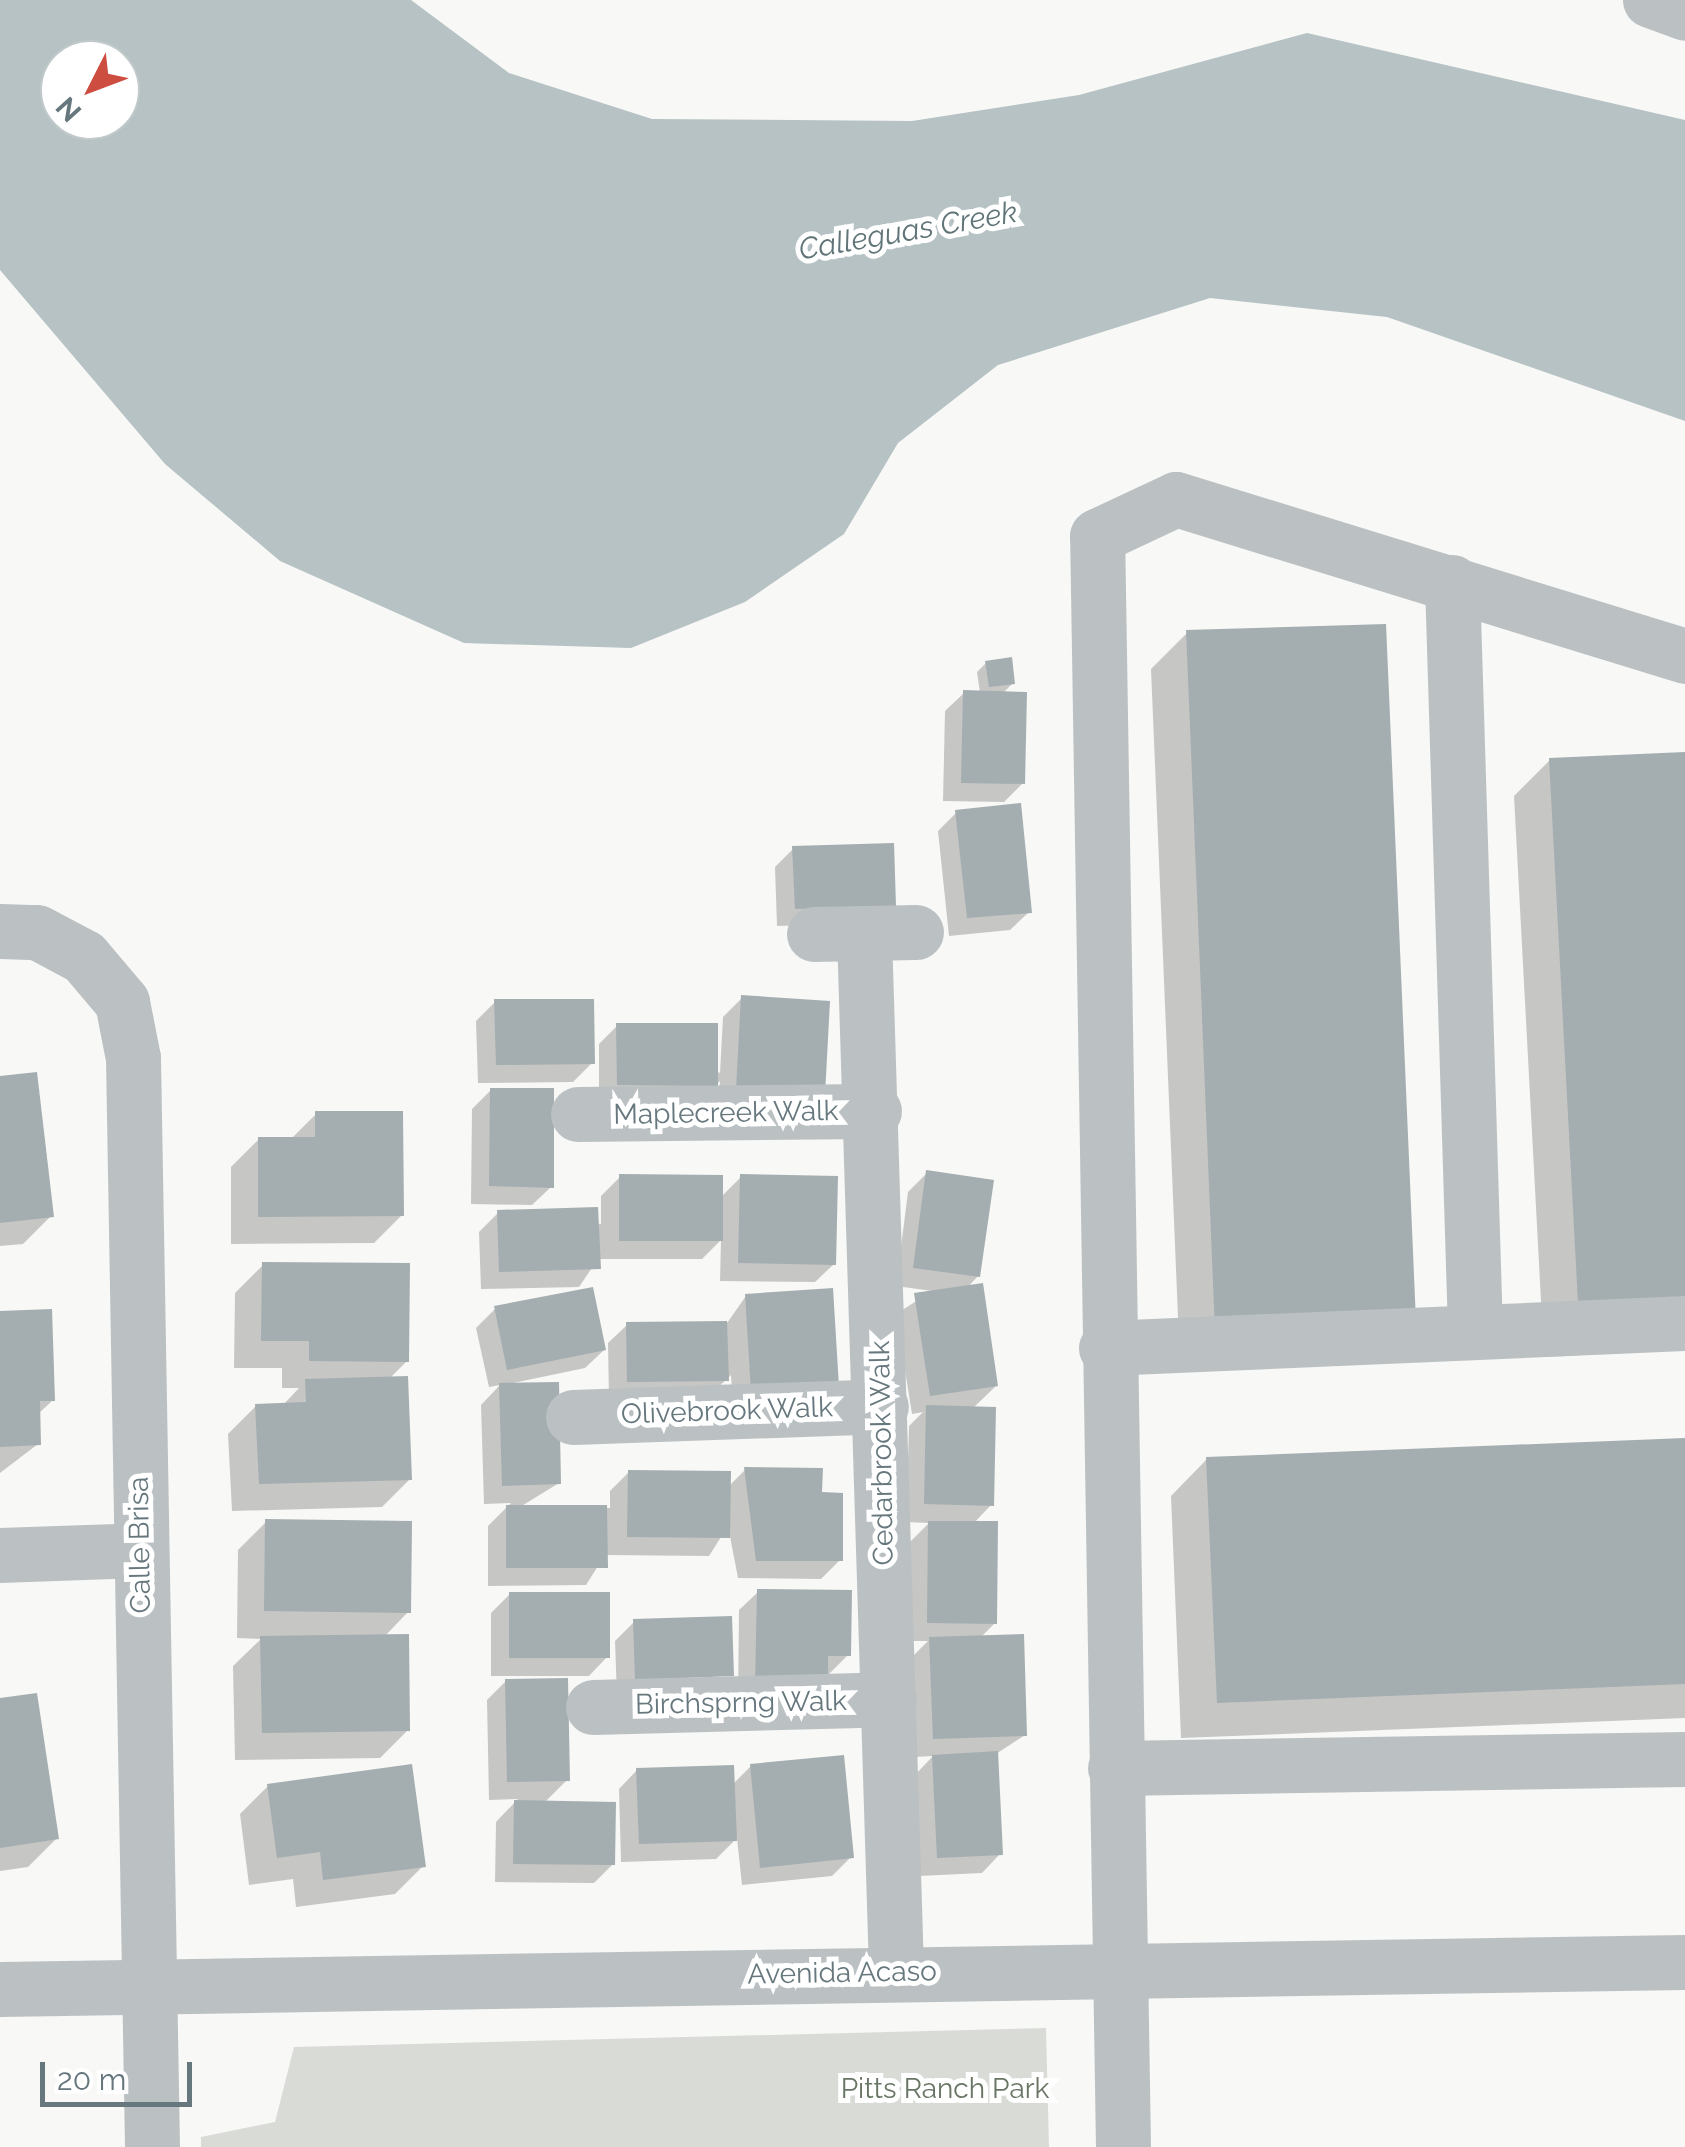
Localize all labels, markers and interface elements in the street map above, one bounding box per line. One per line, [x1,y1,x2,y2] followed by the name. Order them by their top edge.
[40,40,140,140] north arrow
[49,90,88,128] text: N
[796,194,1020,268] water label: Calleguas Creek
[613,1094,839,1132] street label: Maplecreek Walk
[863,1340,901,1566] street label: Cedarbrook Walk
[620,1390,834,1432] street label: Olivebrook Walk
[122,1476,158,1614] street label: Calle Brisa
[634,1684,848,1722] street label: Birchsprng Walk
[747,1955,937,1991] street label: Avenida Acaso
[45,2042,198,2104] scale bar
[57,2062,126,2097] text: 20 m
[841,2072,1049,2106] park label: Pitts Ranch Park

